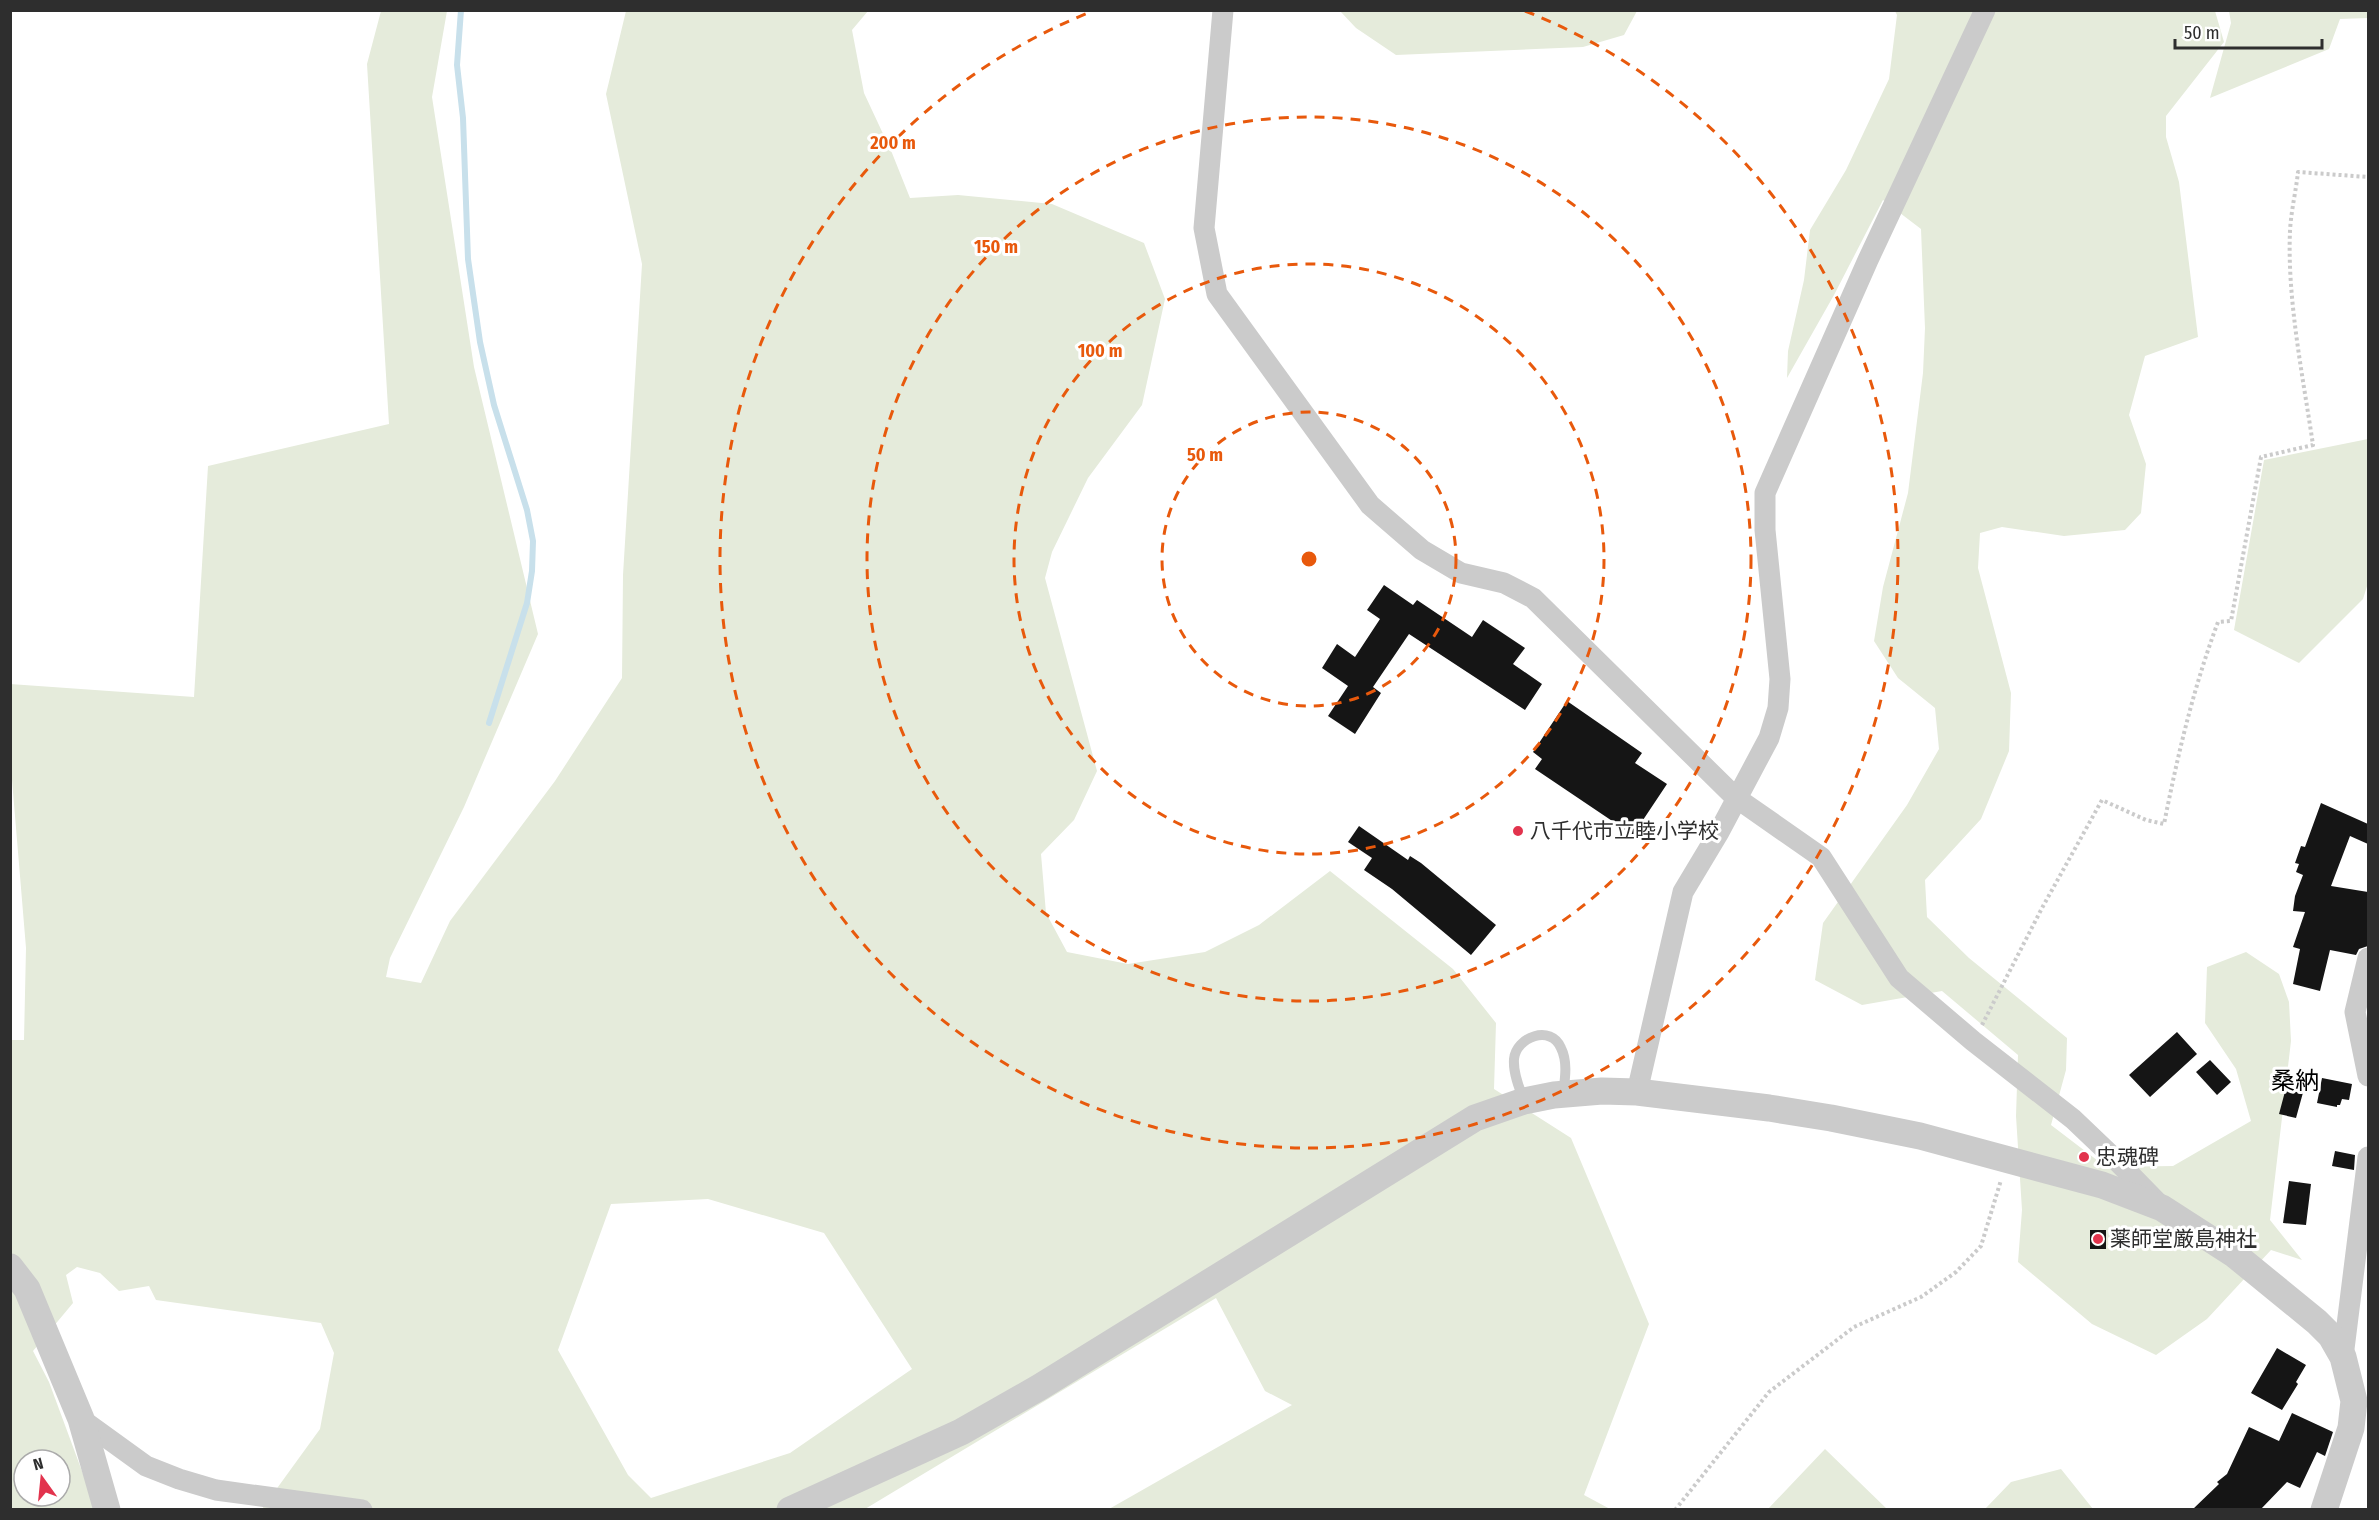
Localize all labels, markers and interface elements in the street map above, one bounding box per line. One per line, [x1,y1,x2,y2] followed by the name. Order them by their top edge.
[2175,12,2322,50] scale bar
[2184,22,2220,44] text: 50 m
[869,132,916,154] text: 200 m
[974,236,1018,258] text: 150 m
[1078,340,1122,362] text: 100 m
[1187,444,1223,466] text: 50 m
[1299,549,1319,569] centre of rings
[1530,818,1719,844] place label: 八千代市立睦小学校
[1511,824,1525,838] marker: 八千代市立睦小学校
[2271,1067,2319,1095] district label: 桑納
[2096,1144,2159,1170] place label: 忠魂碑
[2077,1150,2091,1164] marker: 忠魂碑
[2110,1226,2257,1252] place label: 薬師堂厳島神社
[2091,1232,2105,1246] marker: 薬師堂厳島神社
[12,1448,72,1508] north arrow
[31,1454,45,1474] text: N

